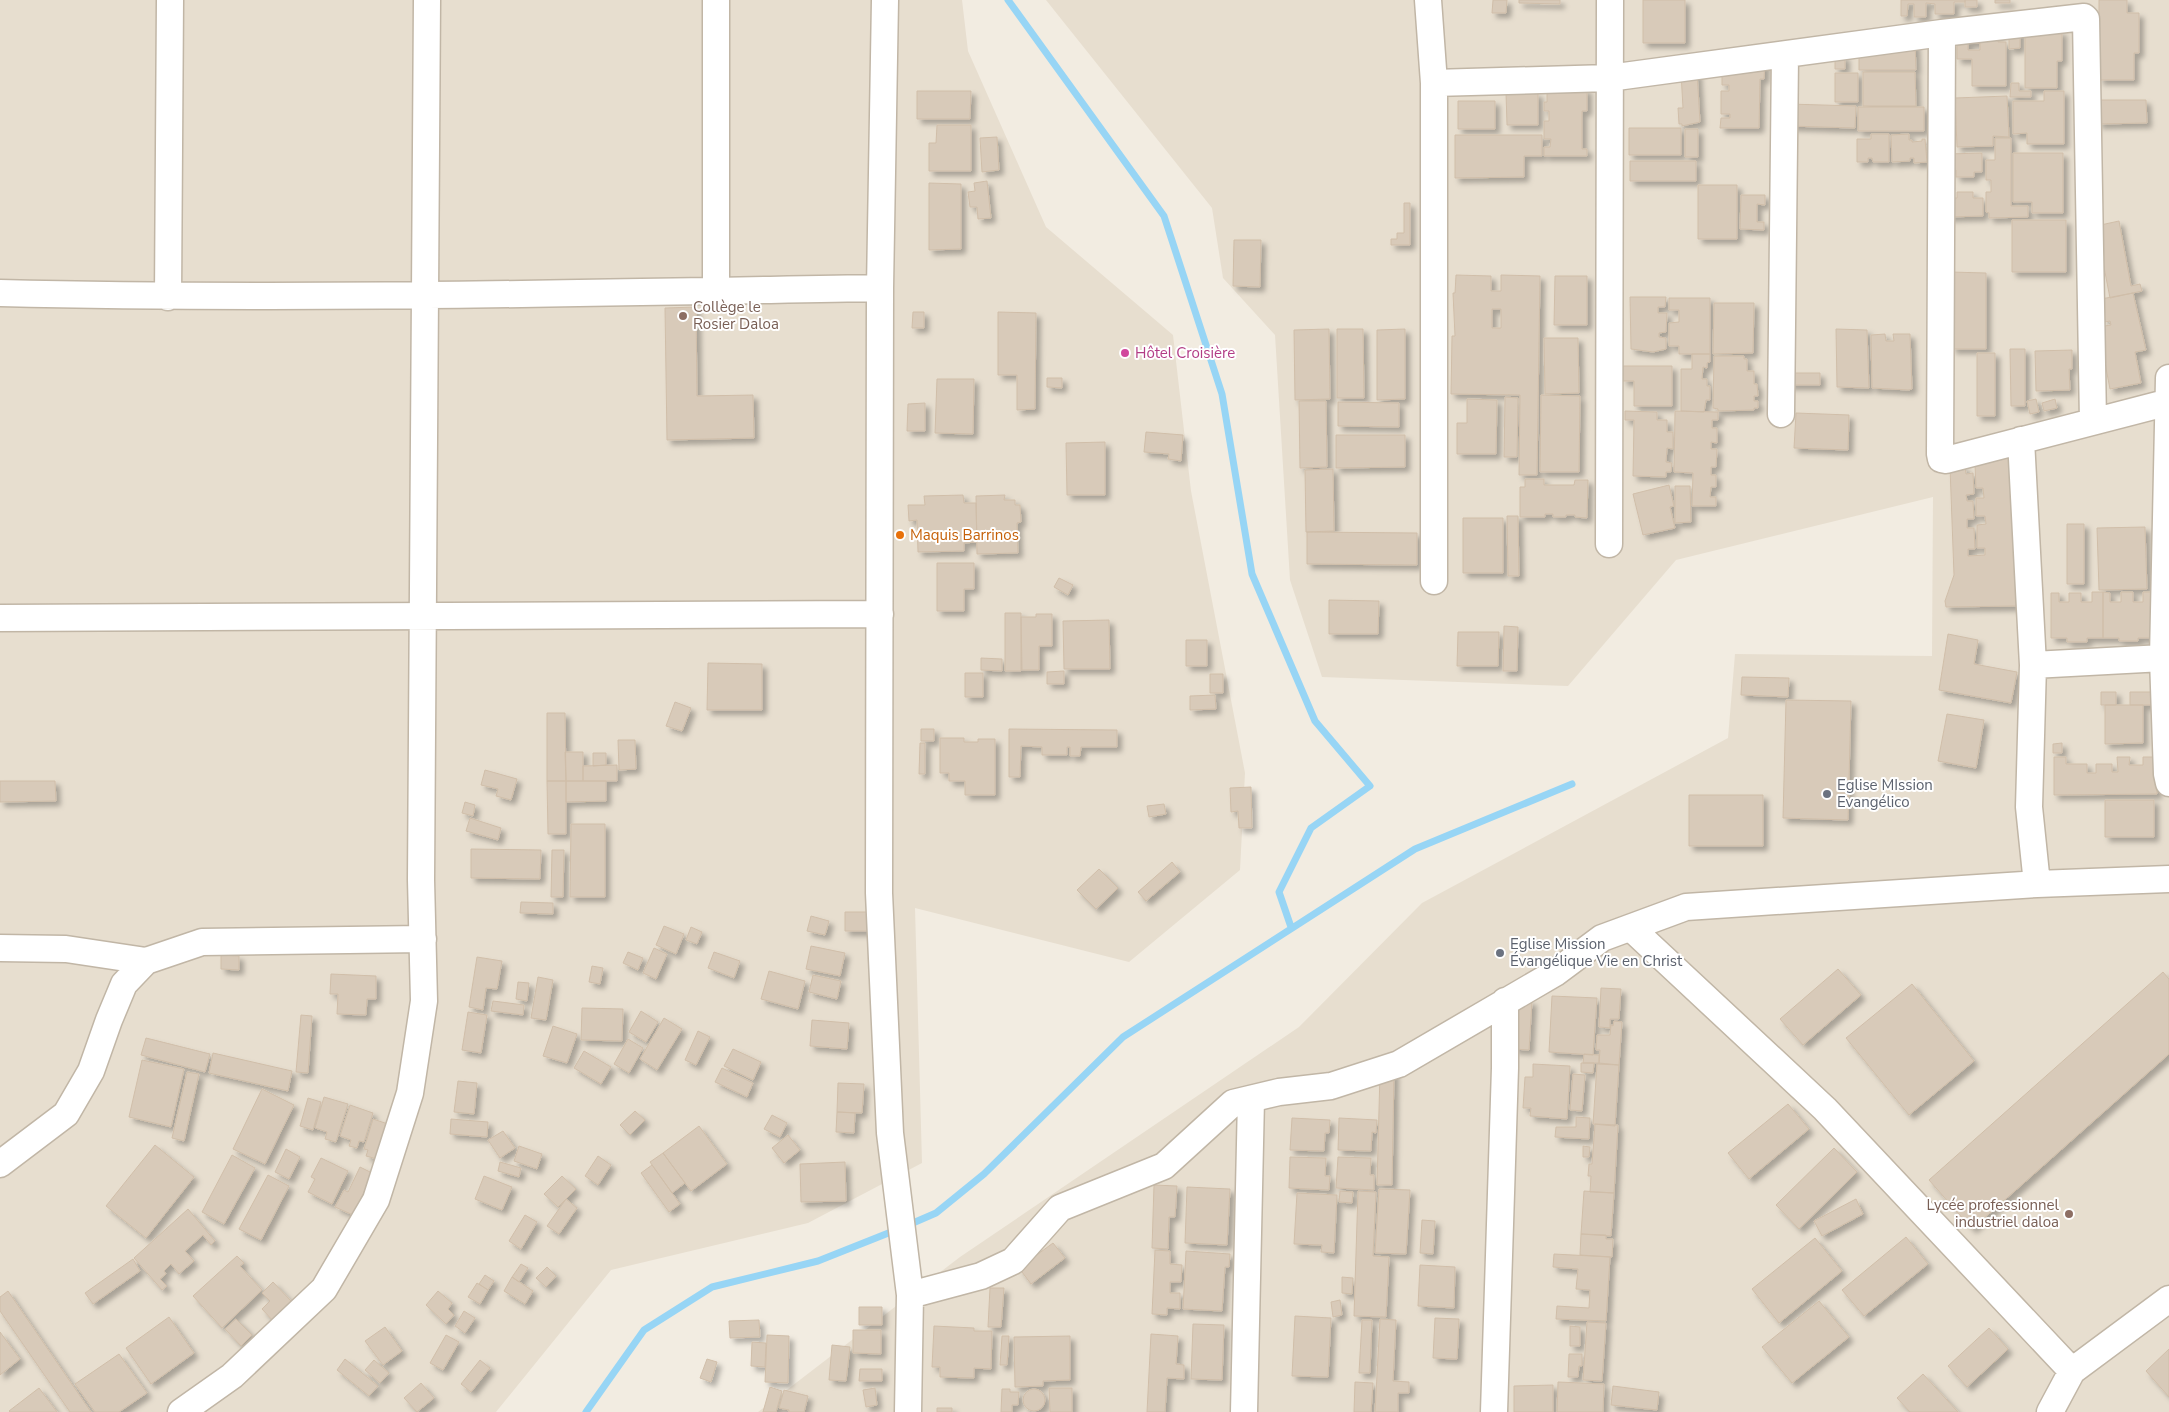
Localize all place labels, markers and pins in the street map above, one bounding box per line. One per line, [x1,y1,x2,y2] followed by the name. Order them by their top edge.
[693,297,779,334] place label: Collège le Rosier Daloa
[677,310,689,322] marker: Collège le Rosier Daloa
[1135,343,1235,363] place label: Hôtel Croisière
[1119,347,1131,359] marker: Hôtel Croisière
[910,525,1019,545] place label: Maquis Barrinos
[894,529,906,541] marker: Maquis Barrinos
[1837,775,1933,812] place label: Eglise MIssion Evangélico
[1821,788,1833,800] marker: Eglise MIssion Evangélico
[1510,934,1683,971] place label: Eglise Mission Évangélique Vie en Christ
[1494,947,1506,959] marker: Eglise Mission Évangélique Vie en Christ
[1927,1195,2060,1232] place label: Lycée professionnel industriel daloa
[2063,1208,2075,1220] marker: Lycée professionnel industriel daloa

